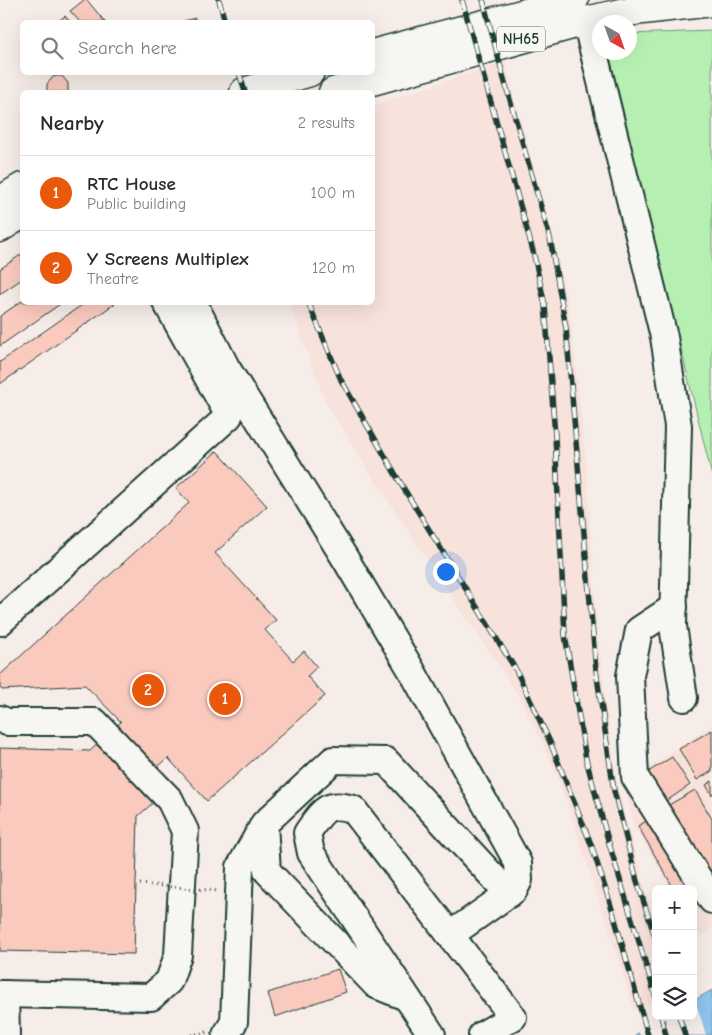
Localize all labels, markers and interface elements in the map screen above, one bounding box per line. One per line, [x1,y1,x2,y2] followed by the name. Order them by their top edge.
[592,15,637,60] north arrow
[20,20,375,75] search box
[497,26,545,52] road number: NH65
[38,34,66,62] icon: search
[78,37,177,59] text: Search here
[40,111,104,135] text: Nearby
[298,114,355,132] text: 2 results
[87,173,176,195] text: RTC House
[53,184,59,202] text: 1
[311,184,355,202] text: 100 m
[87,195,186,213] text: Public building
[87,248,249,270] text: Y Screens Multiplex
[52,259,60,277] text: 2
[312,259,355,277] text: 120 m
[87,270,139,288] text: Theatre
[433,559,459,585] your location
[132,671,164,709] pin: 2
[209,680,241,718] pin: 1
[652,885,697,1020] map controls
[652,885,697,930] button: +
[652,930,697,975] button: −
[652,975,697,1020] button: layers

